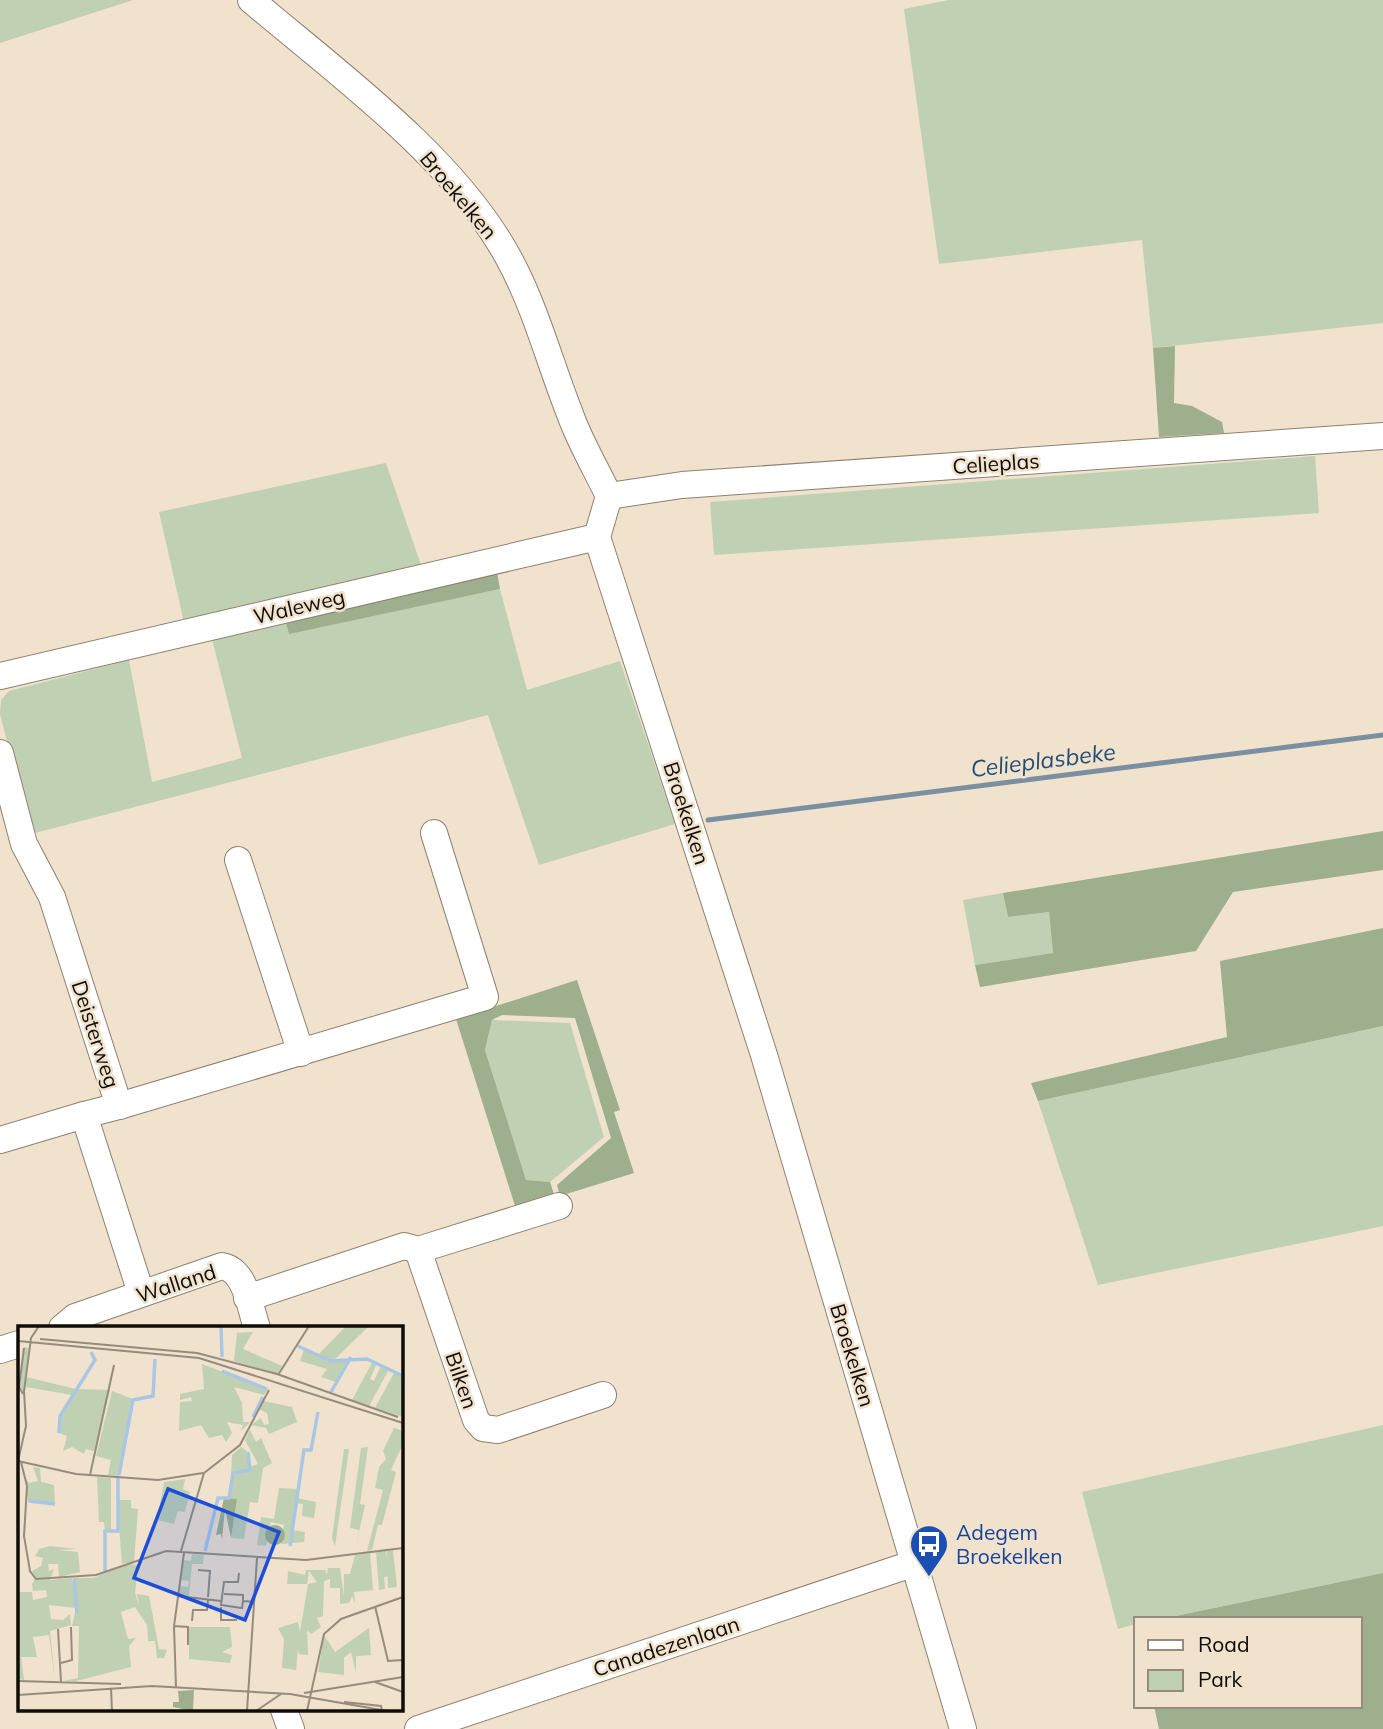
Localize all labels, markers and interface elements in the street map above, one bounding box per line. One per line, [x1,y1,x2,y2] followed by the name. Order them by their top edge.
[415,146,503,244] street label: Broekelken
[952,447,1040,479] street label: Celieplas
[251,583,347,629] street label: Waleweg
[969,737,1117,783] water label: Celieplasbeke
[658,758,716,868] street label: Broekelken
[66,977,126,1091] street label: Deisterweg
[133,1258,219,1308] street label: Walland
[825,1300,881,1410] street label: Broekelken
[18,1326,402,1712] inset map
[440,1348,484,1412] street label: Bilken
[956,1519,1062,1569] place label: Adegem Broekelken
[908,1523,950,1578] bus stop icon: Adegem Broekelken
[589,1610,743,1682] street label: Canadezenlaan
[1134,1617,1362,1708] legend
[1198,1631,1249,1657] text: Road
[1198,1666,1242,1692] text: Park

